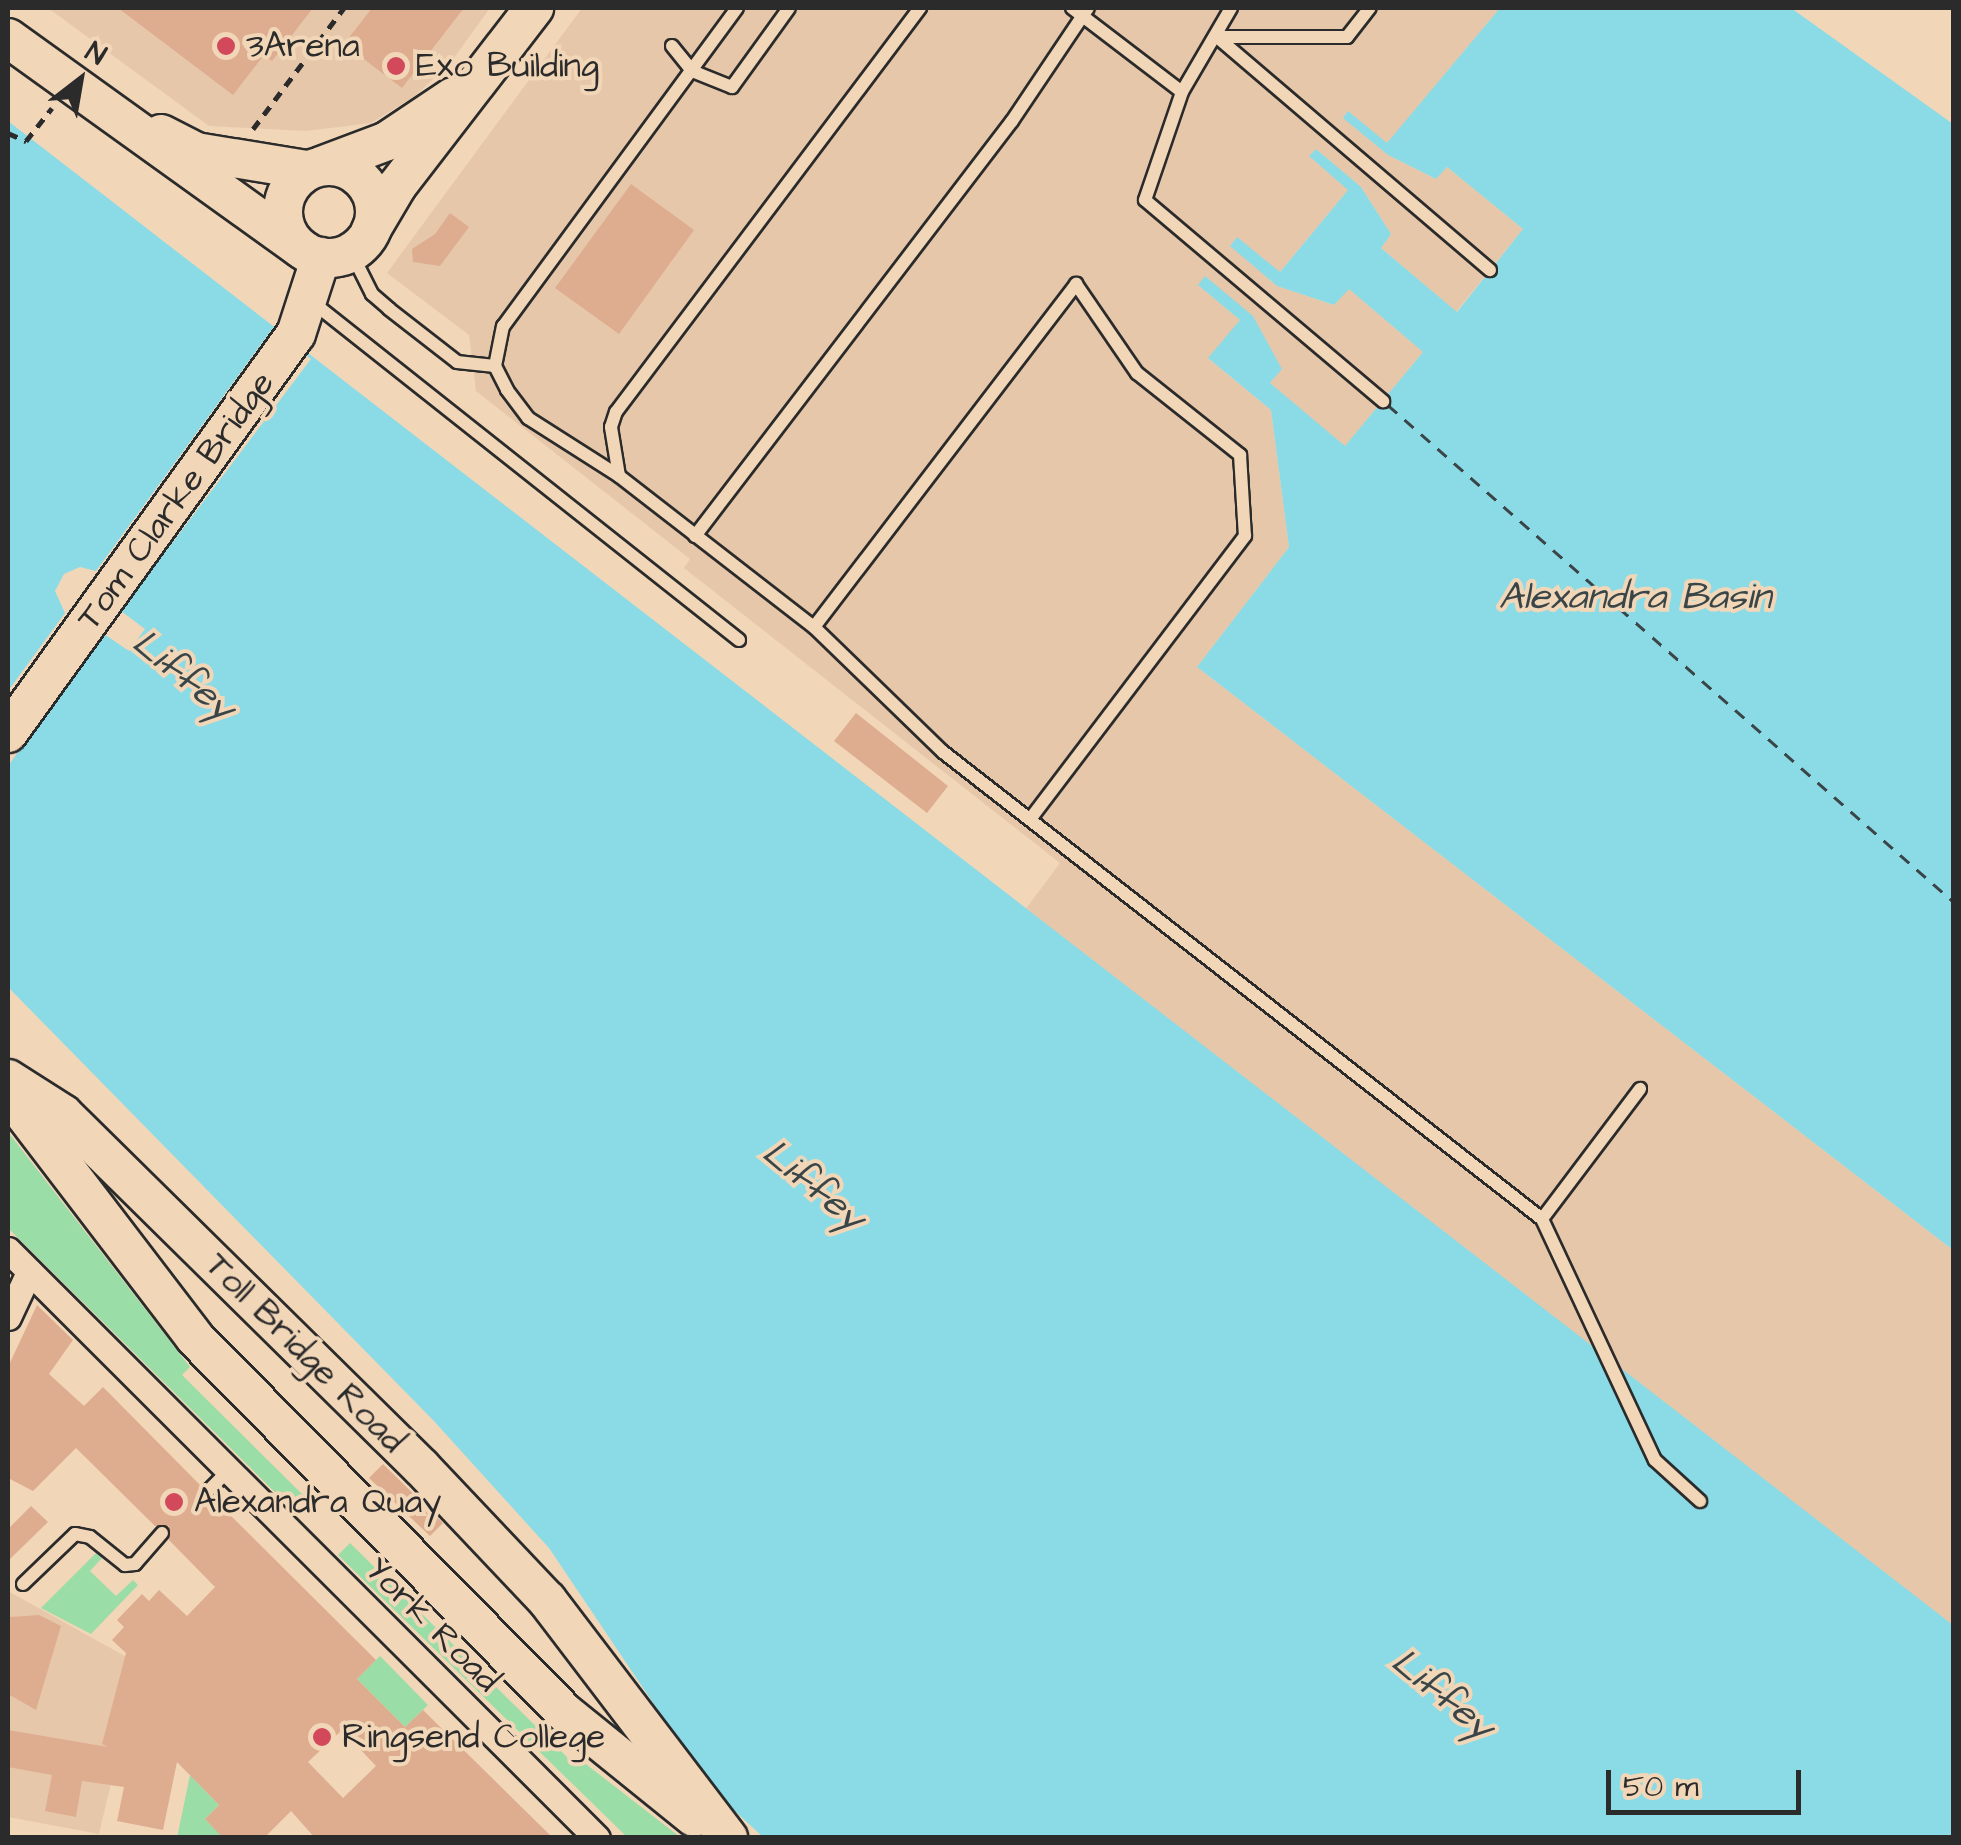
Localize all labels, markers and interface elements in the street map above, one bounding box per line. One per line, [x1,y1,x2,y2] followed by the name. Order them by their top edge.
[246,25,360,67] place label: 3Arena
[30,30,130,130] north arrow
[78,33,113,75] text: N
[215,35,237,57] marker: 3Arena
[416,45,599,87] place label: Exo Building
[385,55,407,77] marker: Exo Building
[68,364,284,638] street label: Tom Clarke Bridge
[1499,575,1771,621] water label: Alexandra Basin
[123,621,243,731] water label: Liffey
[753,1131,873,1241] water label: Liffey
[196,1244,414,1462] street label: Toll Bridge Road
[194,1481,441,1523] place label: Alexandra Quay
[163,1491,185,1513] marker: Alexandra Quay
[356,1549,508,1701] street label: York Road
[1382,1640,1502,1750] water label: Liffey
[342,1716,605,1758] place label: Ringsend College
[311,1726,333,1748] marker: Ringsend College
[1611,1750,1806,1812] scale bar
[1623,1766,1699,1808] text: 50 m

